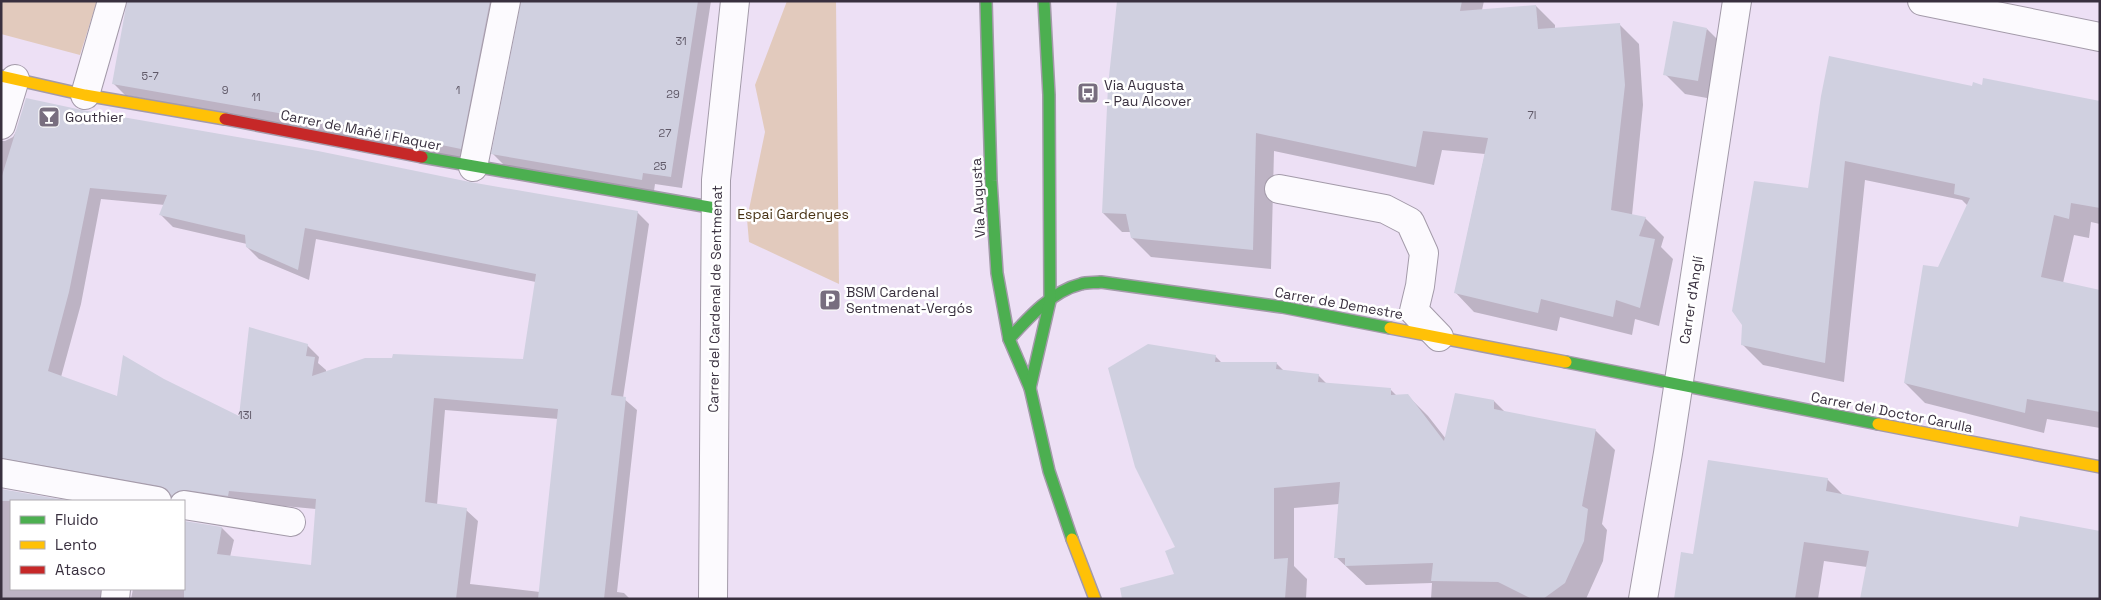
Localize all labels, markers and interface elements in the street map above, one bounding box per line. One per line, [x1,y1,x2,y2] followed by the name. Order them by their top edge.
[675,34,687,48] house number: 31
[141,69,159,83] house number: 5-7
[1104,76,1192,110] place label: Via Augusta - Pau Alcover
[1076,81,1100,105] bus stop icon: Via Augusta - Pau Alcover
[222,83,229,97] house number: 9
[456,83,460,97] house number: 1
[666,87,680,101] house number: 29
[251,90,261,104] house number: 11
[37,105,61,129] bar icon: Gouthier
[279,106,443,154] street label: Carrer de Mañé i Flaquer
[65,108,123,126] place label: Gouthier
[1528,108,1536,122] house number: 7I
[659,126,671,140] house number: 27
[967,157,989,239] street label: Via Augusta
[653,159,667,173] house number: 25
[704,185,726,413] street label: Carrer del Cardenal de Sentmenat
[737,205,849,223] park label: Espai Gardenyes
[1675,254,1707,345] street label: Carrer d'Anglí
[846,283,973,317] place label: BSM Cardenal Sentmenat-Vergós
[1273,283,1405,323] street label: Carrer de Demestre
[818,288,842,312] parking icon: BSM Cardenal Sentmenat-Vergós
[1810,387,1974,437] street label: Carrer del Doctor Carulla
[238,408,252,422] house number: 13I
[10,500,185,590] legend
[55,510,99,529] text: Fluido
[55,535,97,554] text: Lento
[55,560,106,579] text: Atasco

